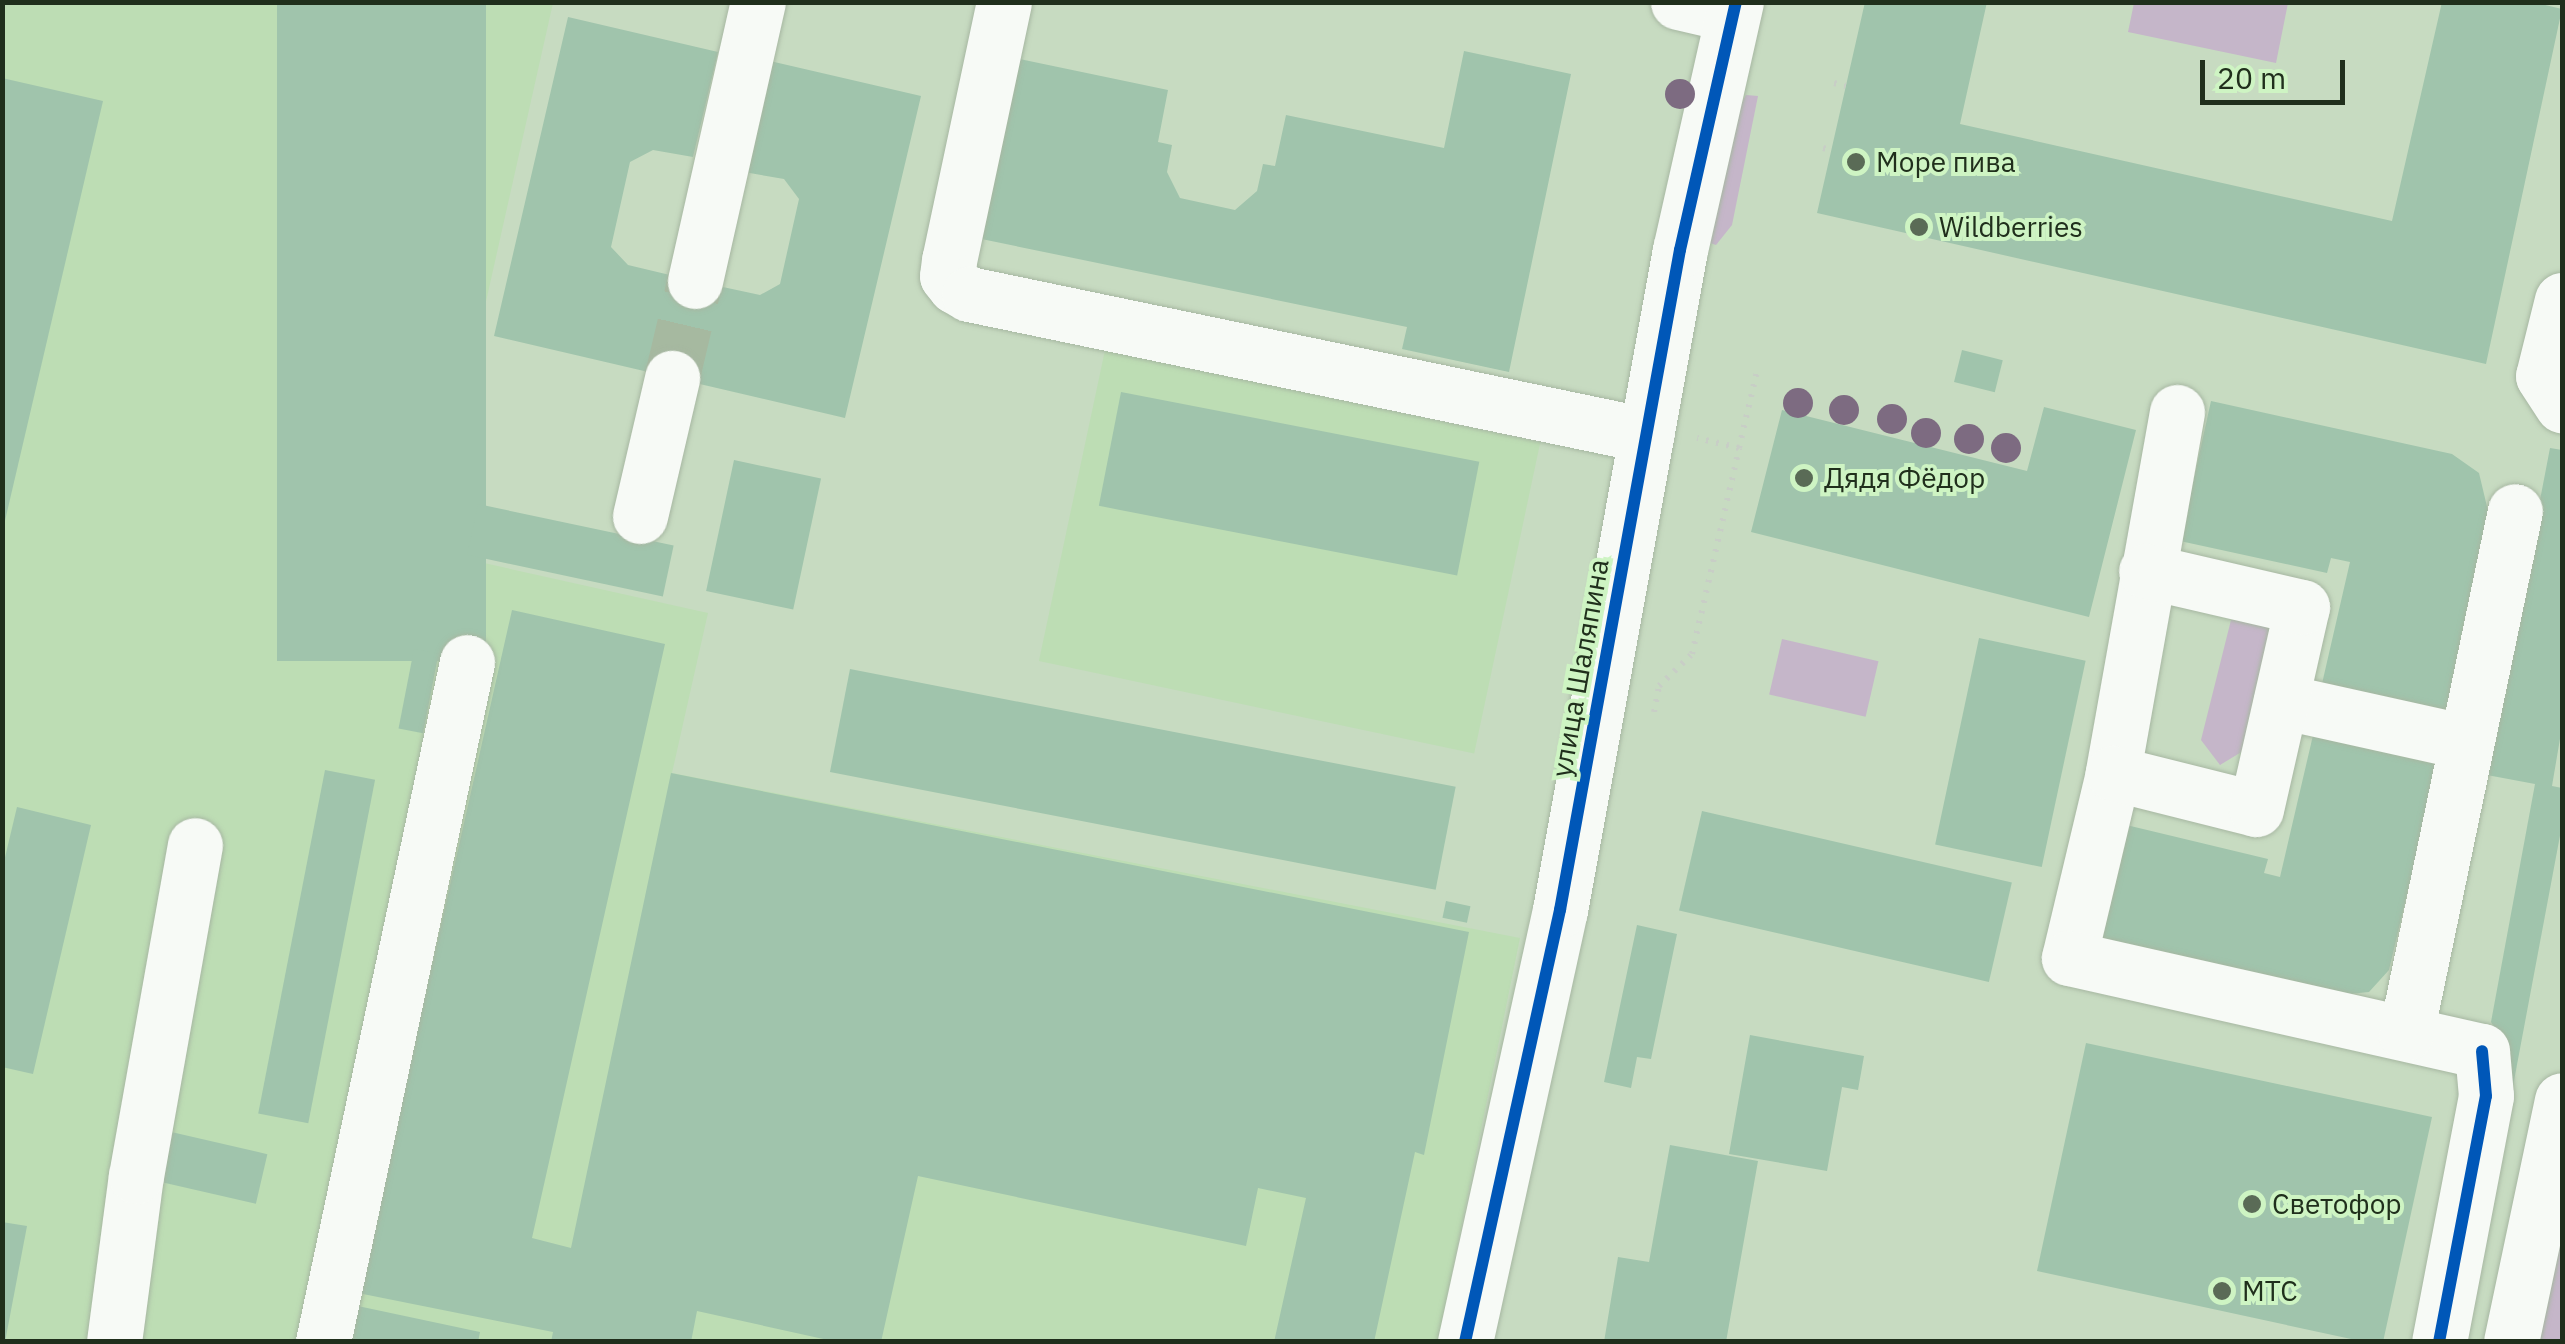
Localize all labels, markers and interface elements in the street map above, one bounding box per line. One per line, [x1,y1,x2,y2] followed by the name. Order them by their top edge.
[2205,40,2350,102] scale bar
[2217,58,2286,97] text: 20 m
[1876,145,2016,179] place label: Море пива
[1845,151,1867,173] marker: Море пива
[1939,210,2083,244] place label: Wildberries
[1908,216,1930,238] marker: Wildberries
[1824,461,1985,495] place label: Дядя Фёдор
[1793,467,1815,489] marker: Дядя Фёдор
[1544,556,1616,780] street label: улица Шаляпина
[2272,1187,2402,1221] place label: Светофор
[2241,1193,2263,1215] marker: Светофор
[2242,1274,2298,1308] place label: МТС
[2211,1280,2233,1302] marker: МТС

